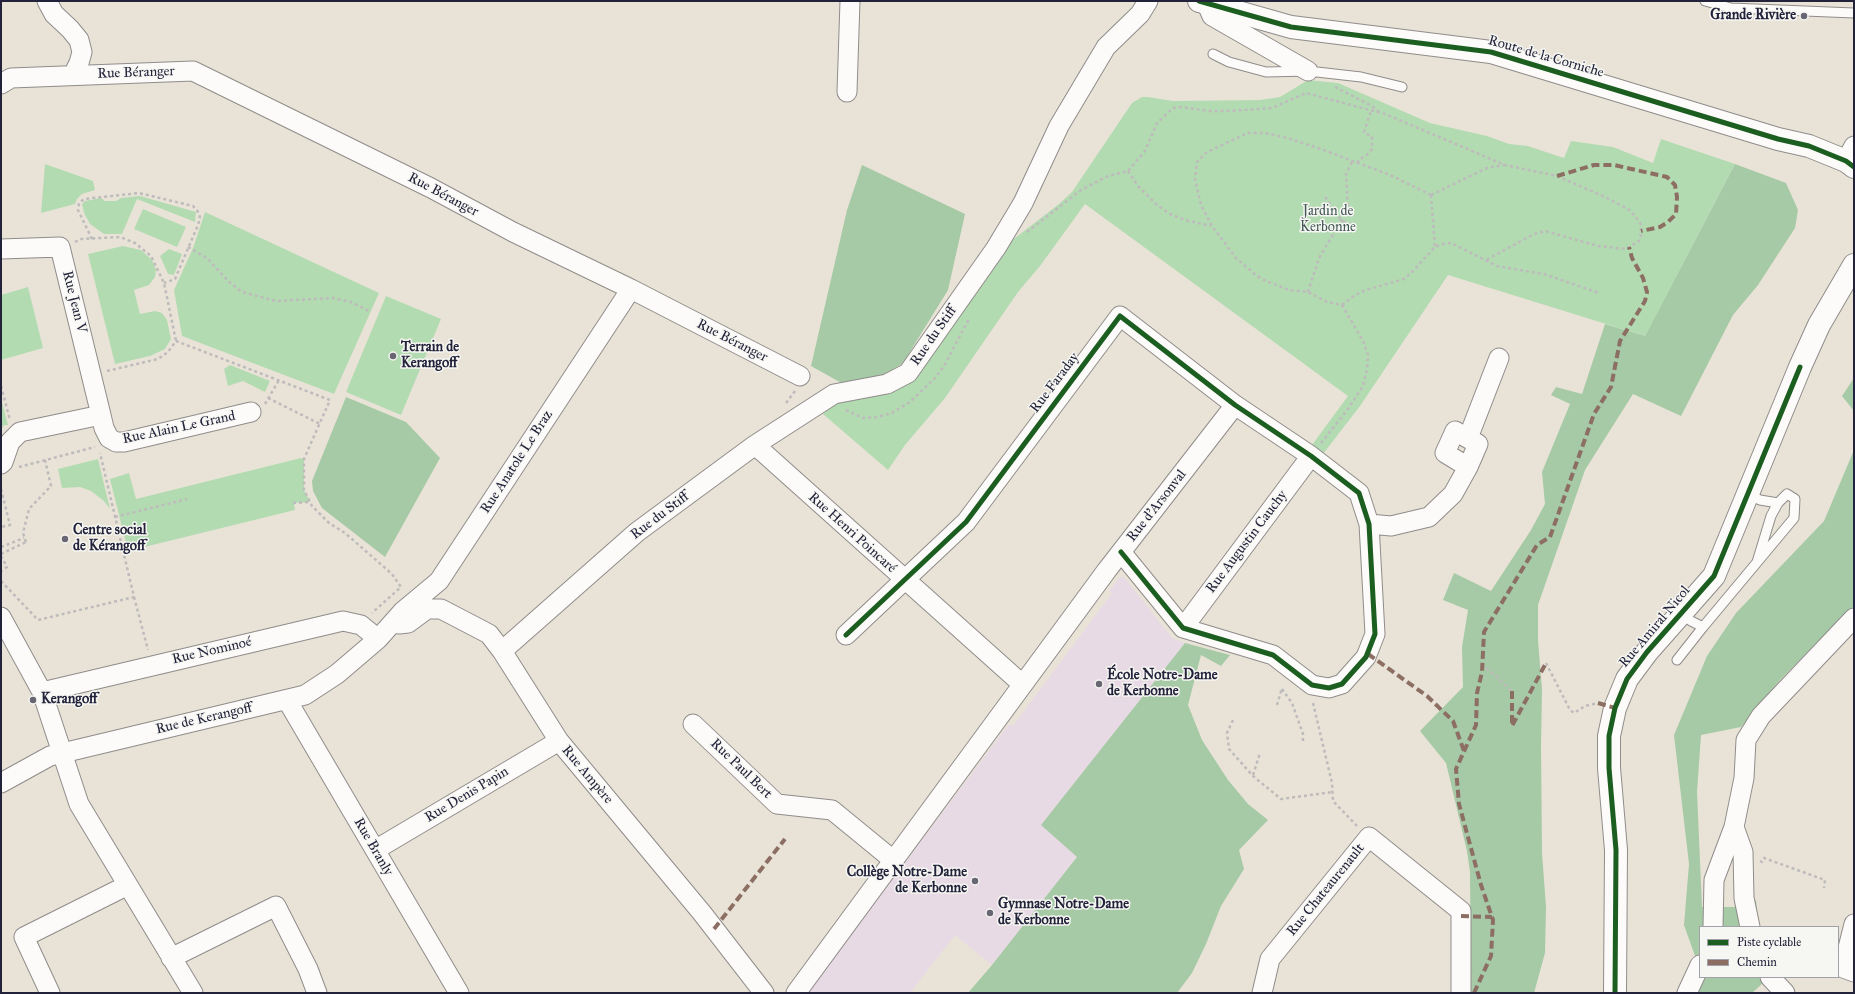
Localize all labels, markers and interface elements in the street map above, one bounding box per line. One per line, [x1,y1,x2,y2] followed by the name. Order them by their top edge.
[1710,8,1796,24] place label: Grande Rivière
[1799,11,1809,21] marker: Grande Rivière
[1486,32,1606,82] street label: Route de la Corniche
[97,63,175,83] street label: Rue Béranger
[405,169,481,221] street label: Rue Béranger
[1300,204,1356,236] park label: Jardin de Kerbonne
[58,269,90,335] street label: Rue Jean V
[907,303,961,369] street label: Rue du Stiff
[694,316,770,366] street label: Rue Béranger
[401,340,459,372] place label: Terrain de Kerangoff
[1027,349,1083,417] street label: Rue Faraday
[388,351,398,361] marker: Terrain de Kerangoff
[477,407,557,517] street label: Rue Anatole Le Braz
[121,408,237,448] street label: Rue Alain Le Grand
[1124,467,1190,545] street label: Rue d'Arsonval
[1203,487,1291,597] street label: Rue Augustin Cauchy
[627,489,693,543] street label: Rue du Stiff
[805,489,899,577] street label: Rue Henri Poincaré
[73,523,147,556] place label: Centre social de Kérangoff
[60,534,70,544] marker: Centre social de Kérangoff
[1616,583,1694,671] street label: Rue Amiral Nicol
[171,634,253,668] street label: Rue Nominoé
[1107,668,1218,700] place label: École Notre-Dame de Kerbonne
[1094,679,1104,689] marker: École Notre-Dame de Kerbonne
[41,692,97,708] place label: Kerangoff
[28,695,38,705] marker: Kerangoff
[154,700,254,738] street label: Rue de Kerangoff
[707,735,775,803] street label: Rue Paul Bert
[558,742,616,808] street label: Rue Ampère
[422,763,512,827] street label: Rue Denis Papin
[350,815,396,879] street label: Rue Branly
[1284,840,1368,940] street label: Rue Chateaurenault
[847,865,967,898] place label: Collège Notre-Dame de Kerbonne
[970,876,980,886] marker: Collège Notre-Dame de Kerbonne
[998,897,1129,930] place label: Gymnase Notre-Dame de Kerbonne
[985,908,995,918] marker: Gymnase Notre-Dame de Kerbonne
[1699,926,1839,978] legend
[1737,935,1801,949] text: Piste cyclable
[1737,955,1777,969] text: Chemin

